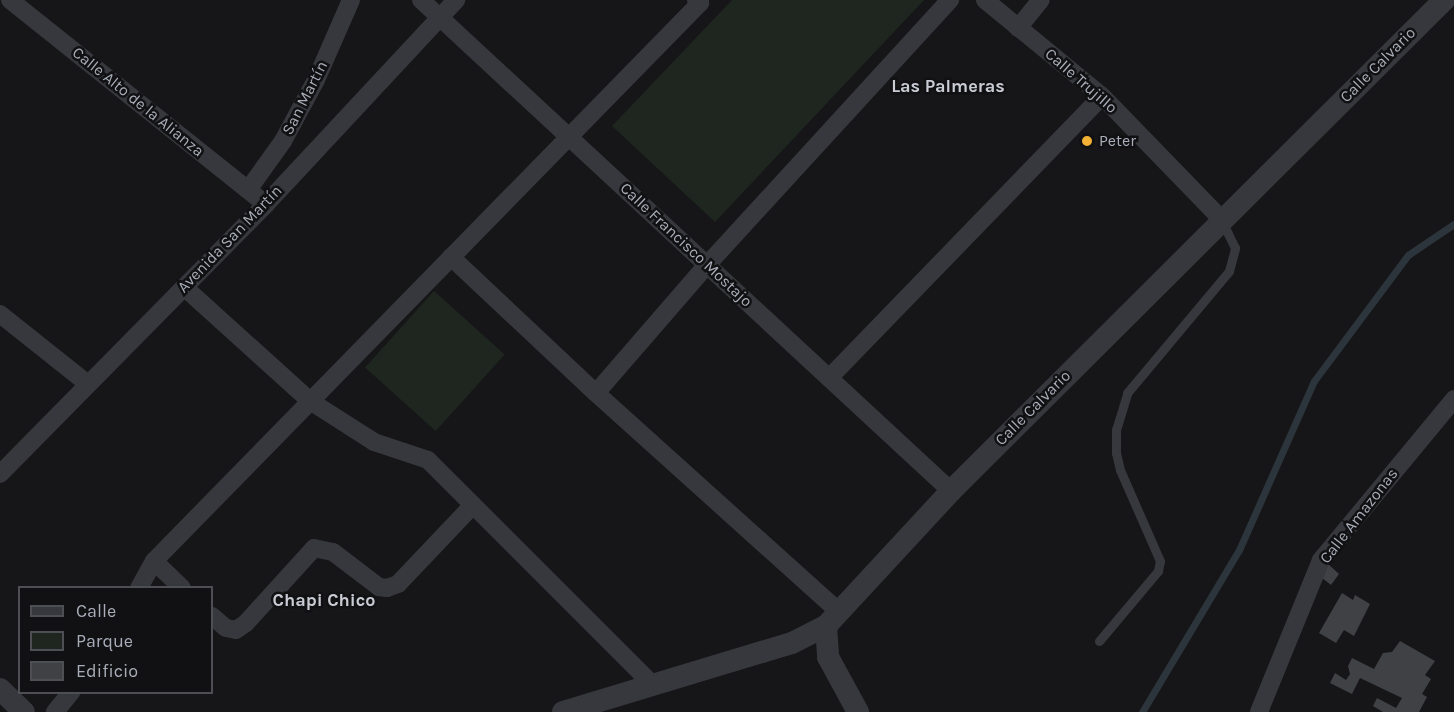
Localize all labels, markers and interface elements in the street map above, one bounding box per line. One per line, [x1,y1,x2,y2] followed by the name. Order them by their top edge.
[1336,23,1420,107] street label: Calle Calvario
[68,43,208,161] street label: Calle Alto de la Alianza
[1041,44,1121,118] street label: Calle Trujillo
[278,58,332,138] street label: San Martín
[891,75,1005,97] district label: Las Palmeras
[1099,131,1136,151] place label: Peter
[1080,134,1094,148] marker: Peter
[616,179,756,311] street label: Calle Francisco Mostajo
[174,181,286,297] street label: Avenida San Martín
[991,366,1075,450] street label: Calle Calvario
[1316,464,1402,568] street label: Calle Amazonas
[18,586,213,694] legend
[273,589,375,611] district label: Chapi Chico
[76,600,116,622] text: Calle
[76,630,133,652] text: Parque
[76,660,138,682] text: Edificio

